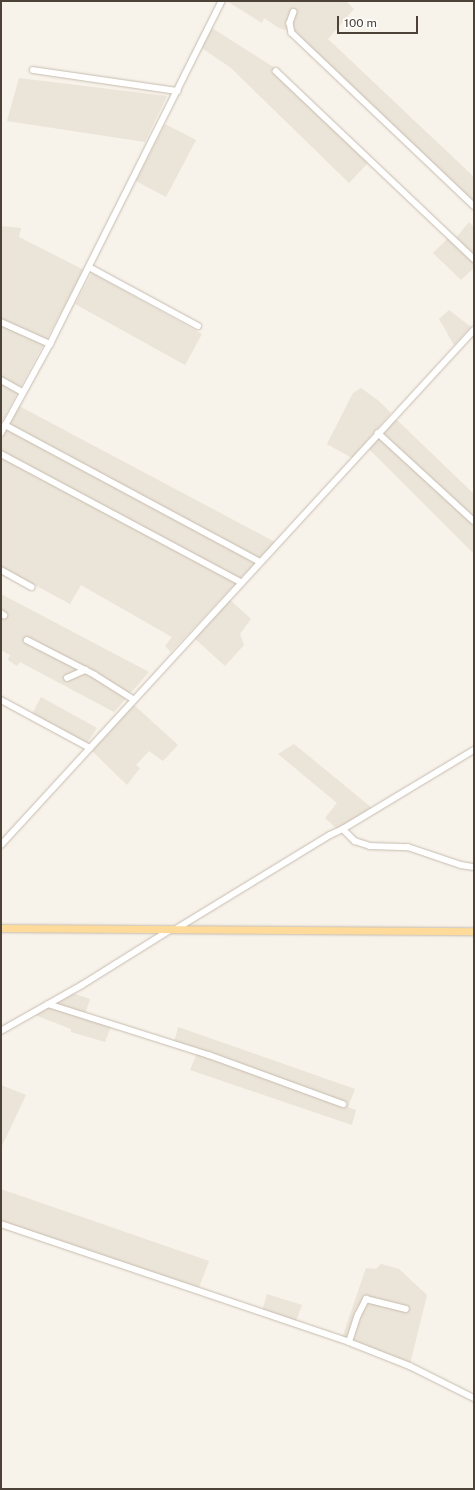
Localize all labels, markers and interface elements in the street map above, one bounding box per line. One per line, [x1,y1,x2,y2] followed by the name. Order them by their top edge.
[339,8,420,34] scale bar
[344,16,377,30] text: 100 m

